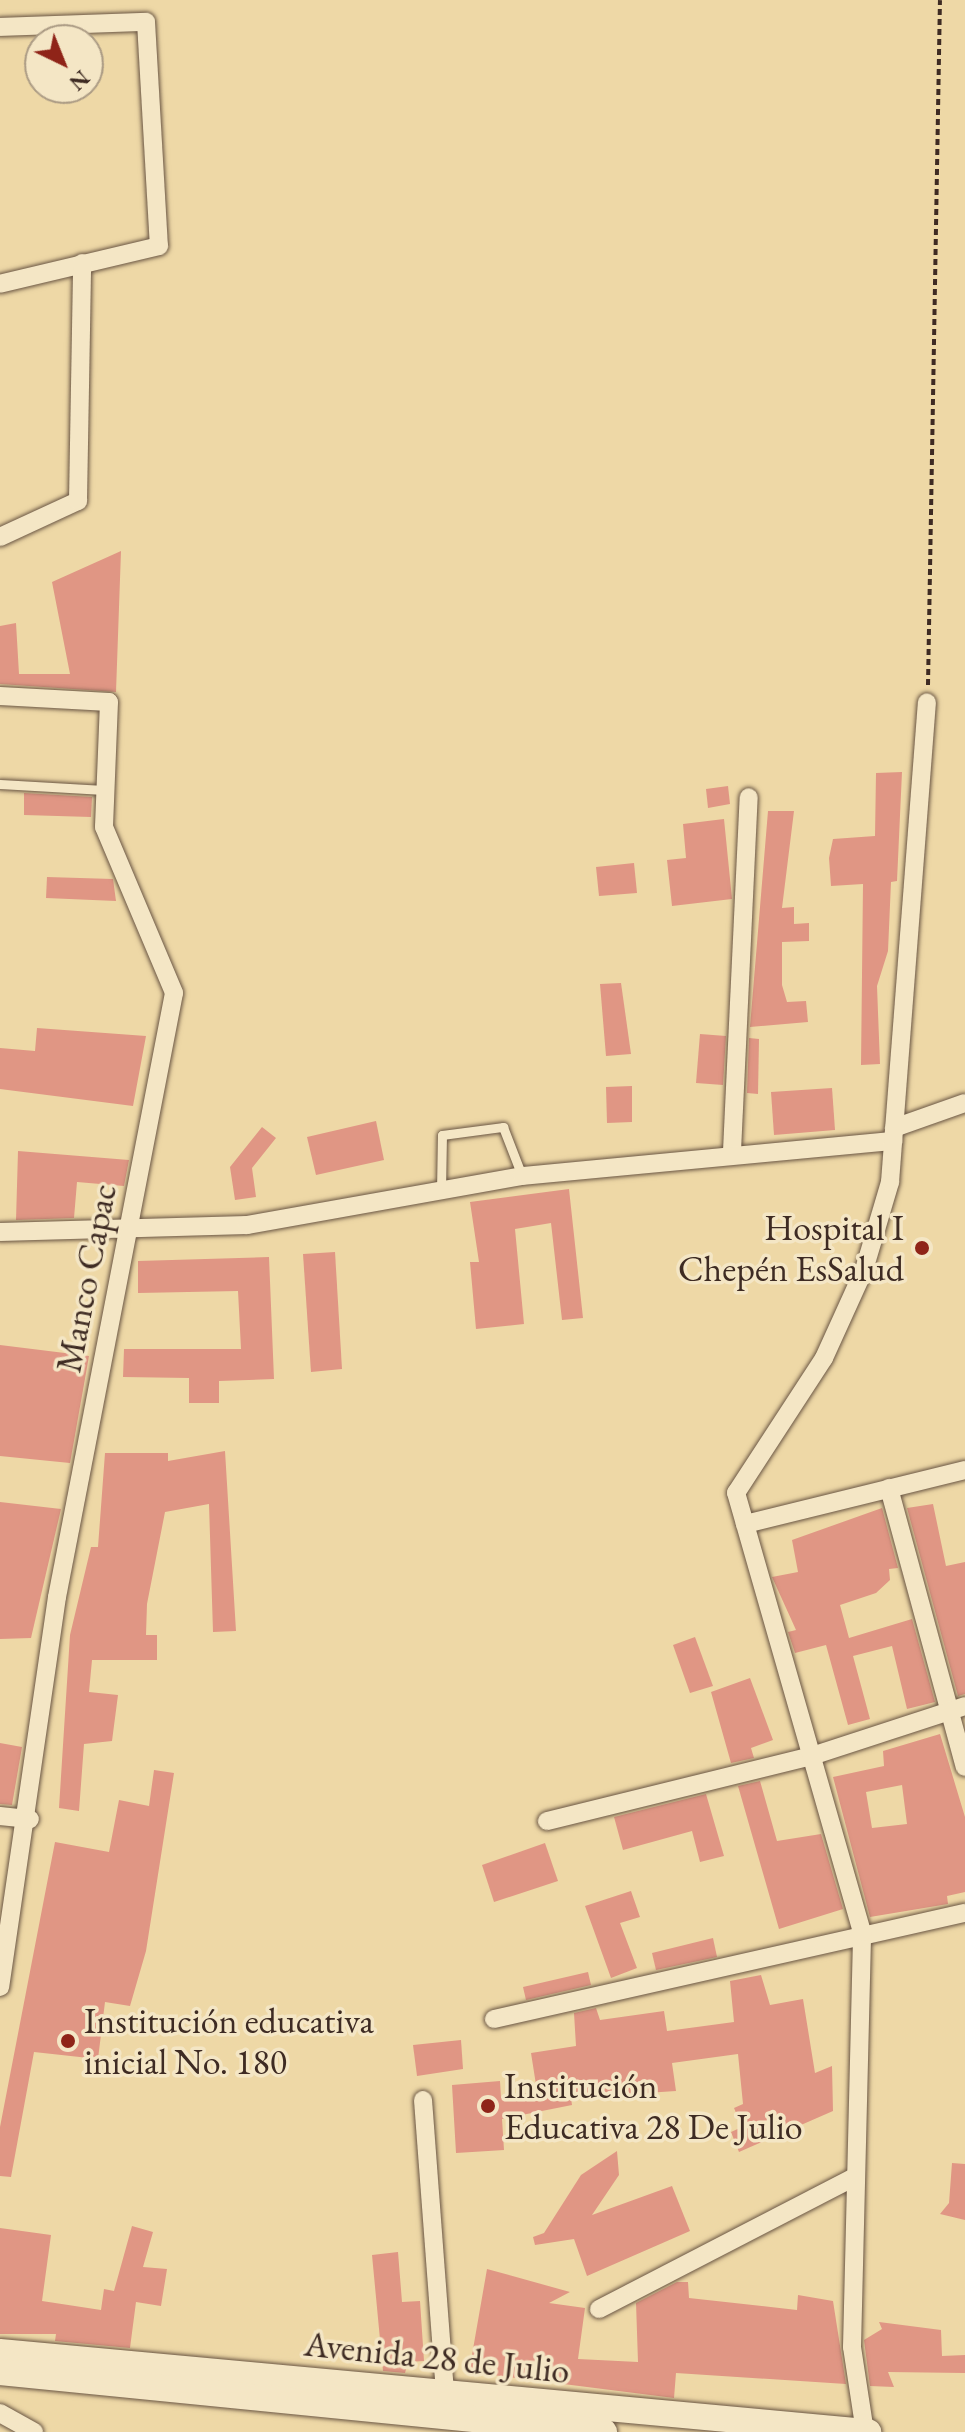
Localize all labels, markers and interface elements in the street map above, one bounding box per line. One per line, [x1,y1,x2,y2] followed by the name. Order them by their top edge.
[24,24,104,104] north arrow
[63,64,96,97] text: N
[47,1180,125,1376] street label: Manco Capac
[678,1205,904,1290] place label: Hospital I Chepén EsSalud
[911,1237,933,1259] marker: Hospital I Chepén EsSalud
[84,1998,374,2083] place label: Institución educativa inicial No. 180
[59,2032,77,2050] marker: Institución educativa inicial No. 180
[504,2063,803,2148] place label: Institución Educativa 28 De Julio
[479,2097,497,2115] marker: Institución Educativa 28 De Julio
[302,2322,572,2392] street label: Avenida 28 de Julio

